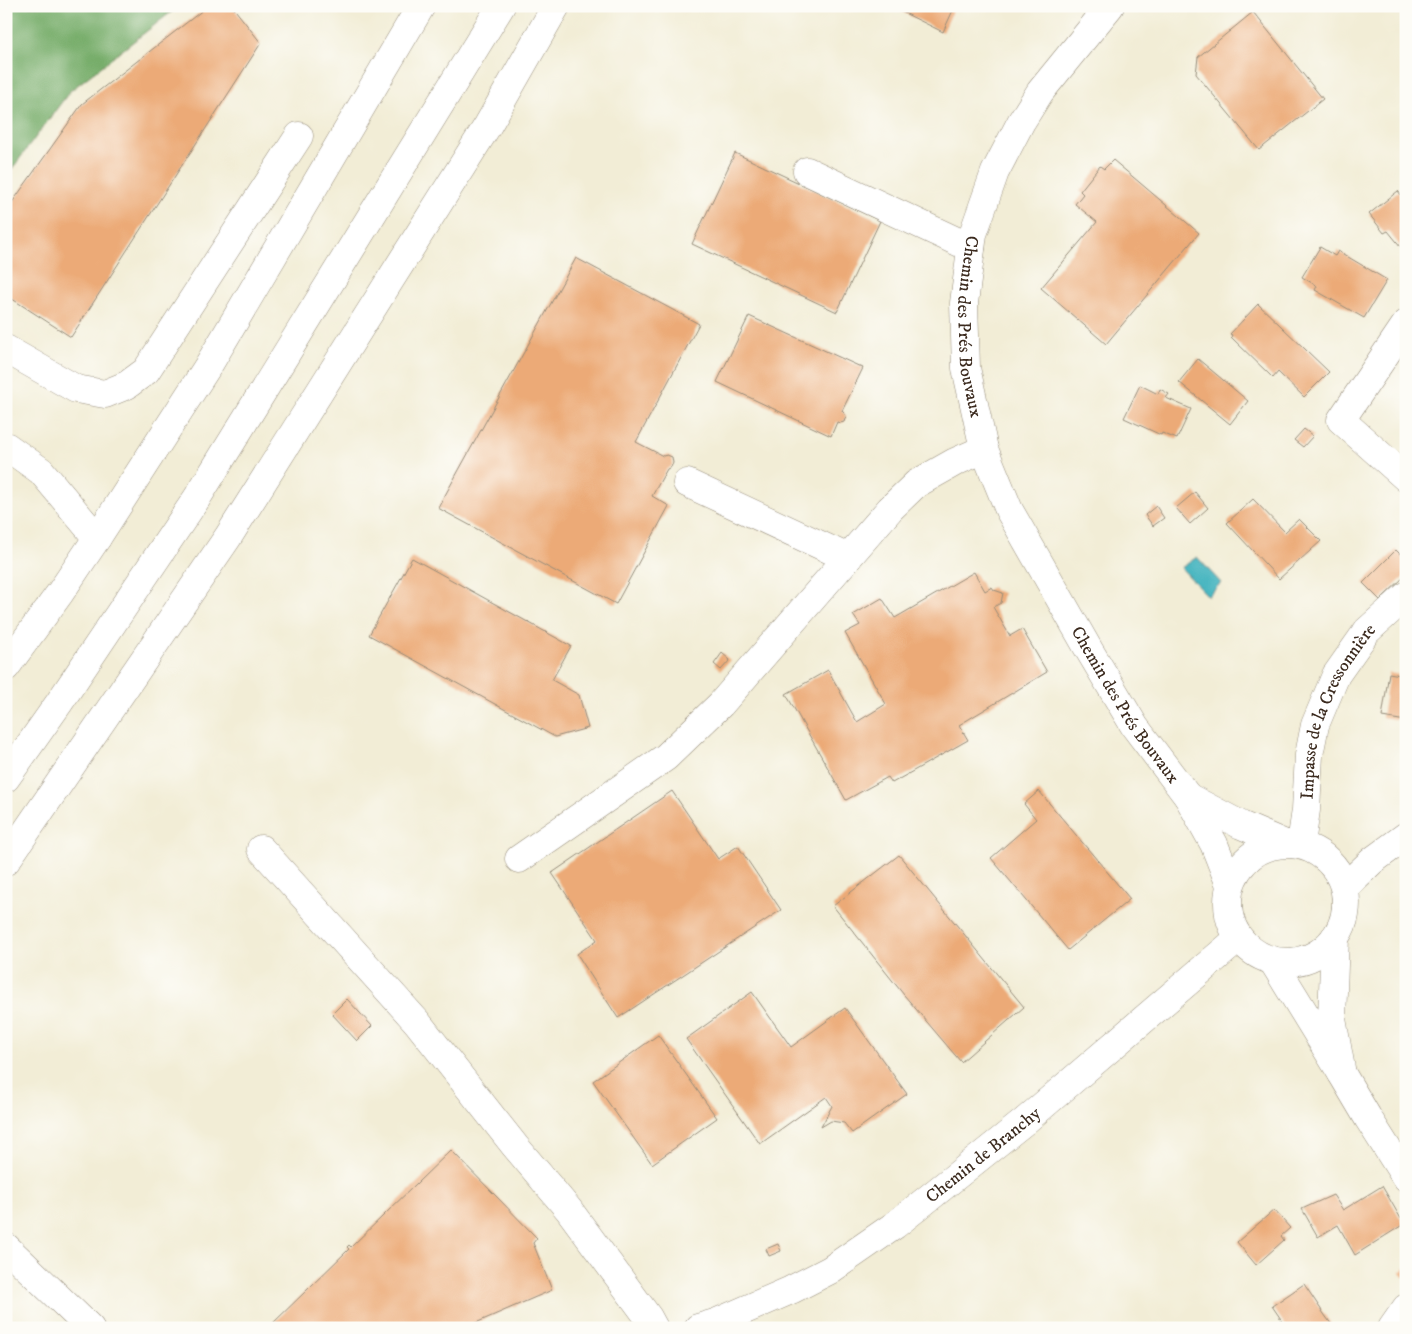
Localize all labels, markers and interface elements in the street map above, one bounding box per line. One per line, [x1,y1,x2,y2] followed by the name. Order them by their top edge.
[952,234,987,420] street label: Chemin des Prés Bouvaux
[1297,619,1380,800] street label: Impasse de la Cressonnière
[1066,623,1184,788] street label: Chemin des Prés Bouvaux
[922,1102,1046,1208] street label: Chemin de Branchy

